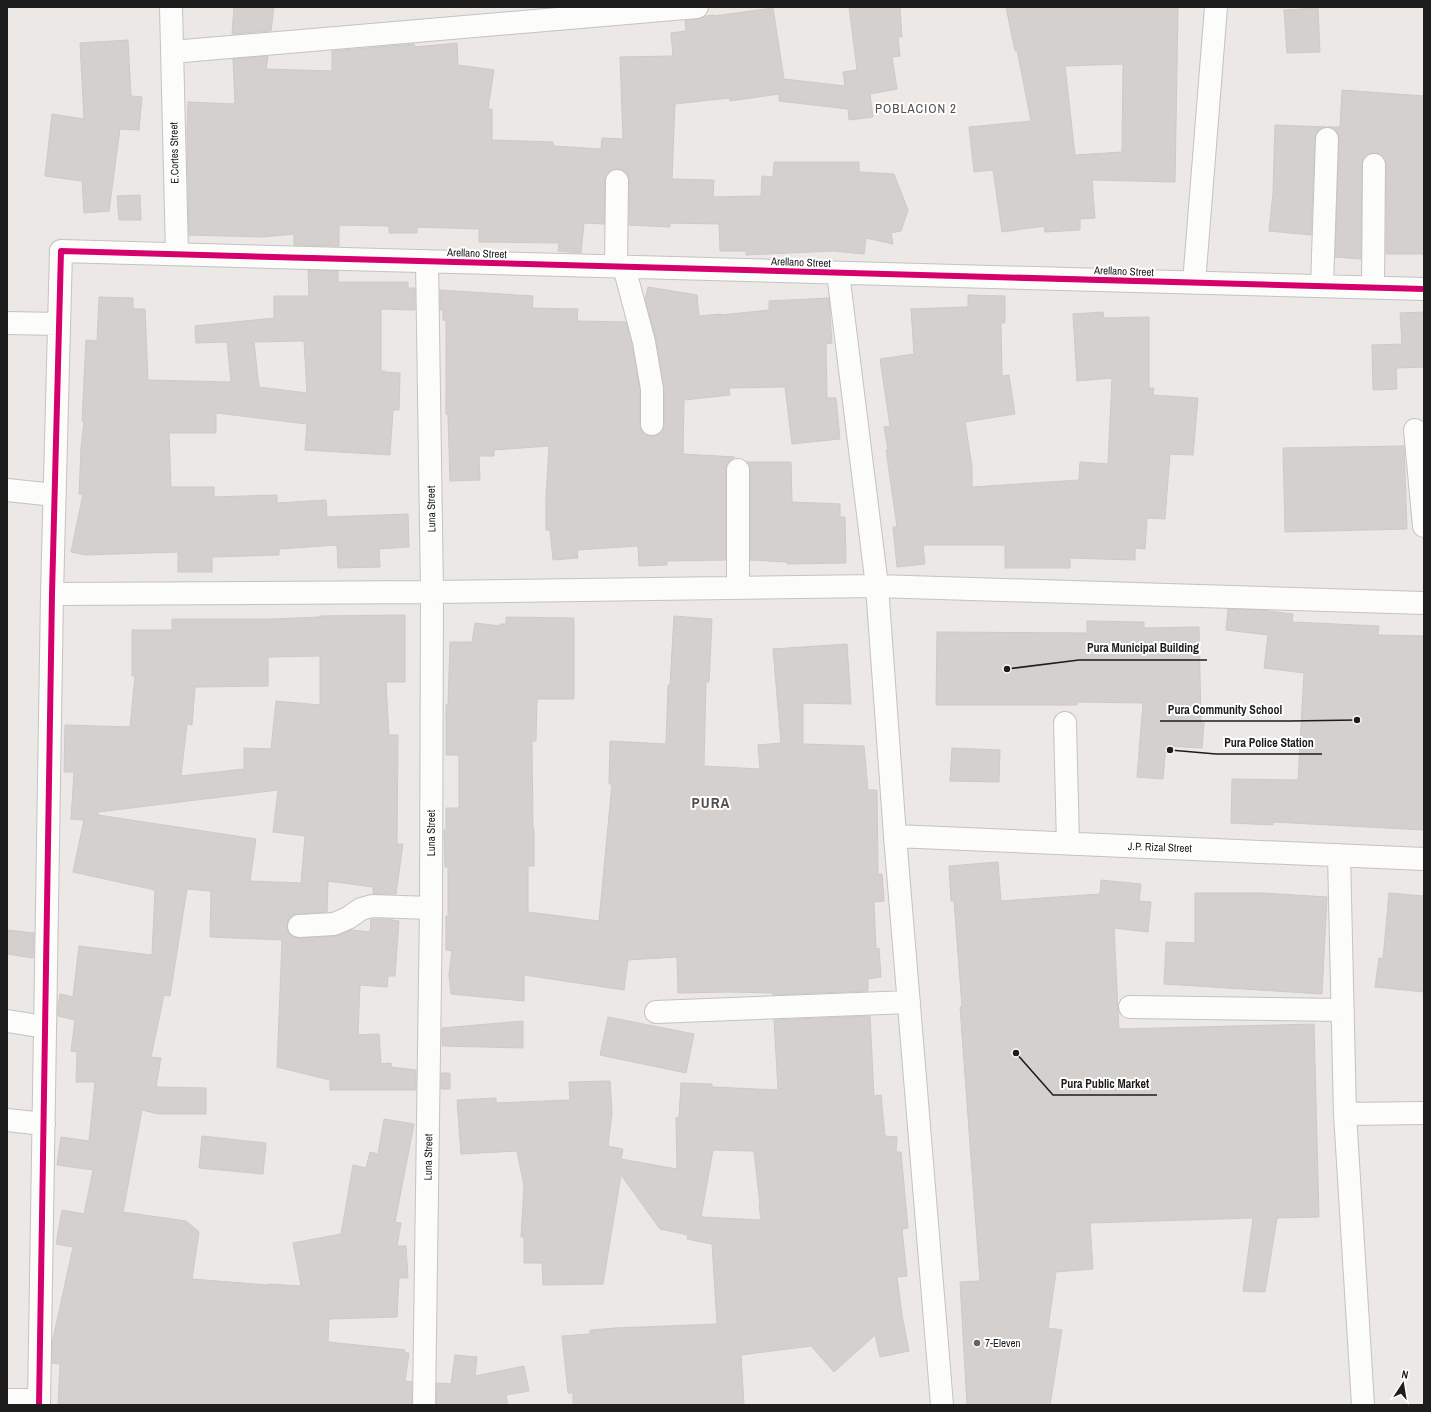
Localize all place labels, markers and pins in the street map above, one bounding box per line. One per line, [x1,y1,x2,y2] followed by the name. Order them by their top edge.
[1079,636,1207,660] callout: Pura Municipal Building
[1160,697,1290,721] callout: Pura Community School
[1216,730,1322,754] callout: Pura Police Station
[1053,1071,1157,1095] callout: Pura Public Market
[985,1336,1021,1350] place label: 7-Eleven
[972,1338,982,1348] marker: 7-Eleven

